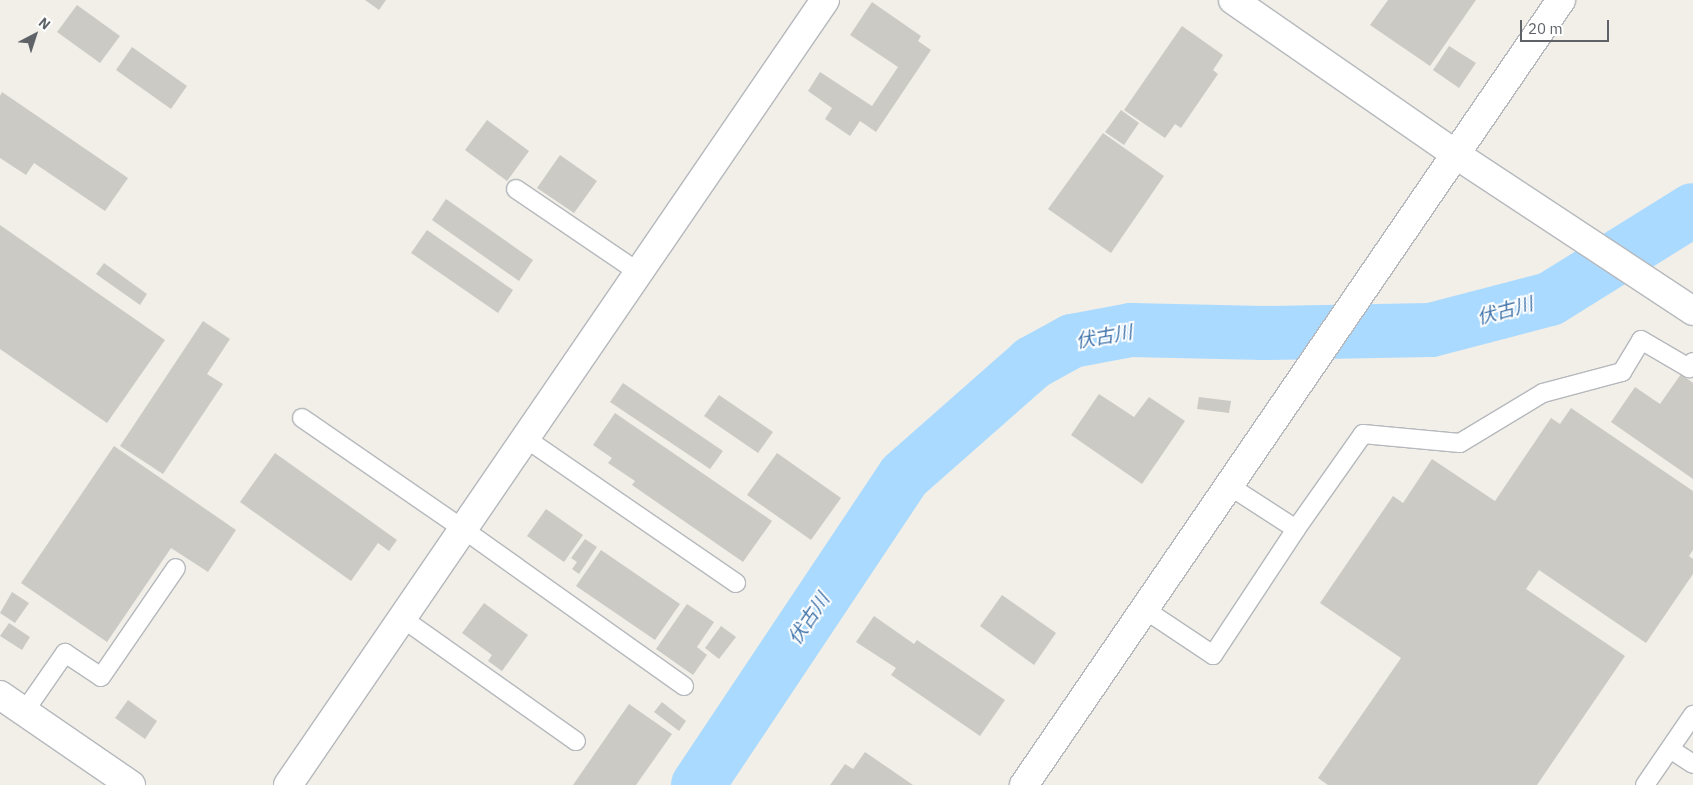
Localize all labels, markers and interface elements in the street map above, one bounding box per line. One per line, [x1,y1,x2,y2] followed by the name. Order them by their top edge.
[10,10,60,60] north arrow
[1523,10,1612,42] scale bar
[35,13,54,34] text: N
[1528,19,1563,38] text: 20 m
[1475,293,1535,329] water label: 伏古川
[1074,321,1134,353] water label: 伏古川
[784,589,834,649] water label: 伏古川

